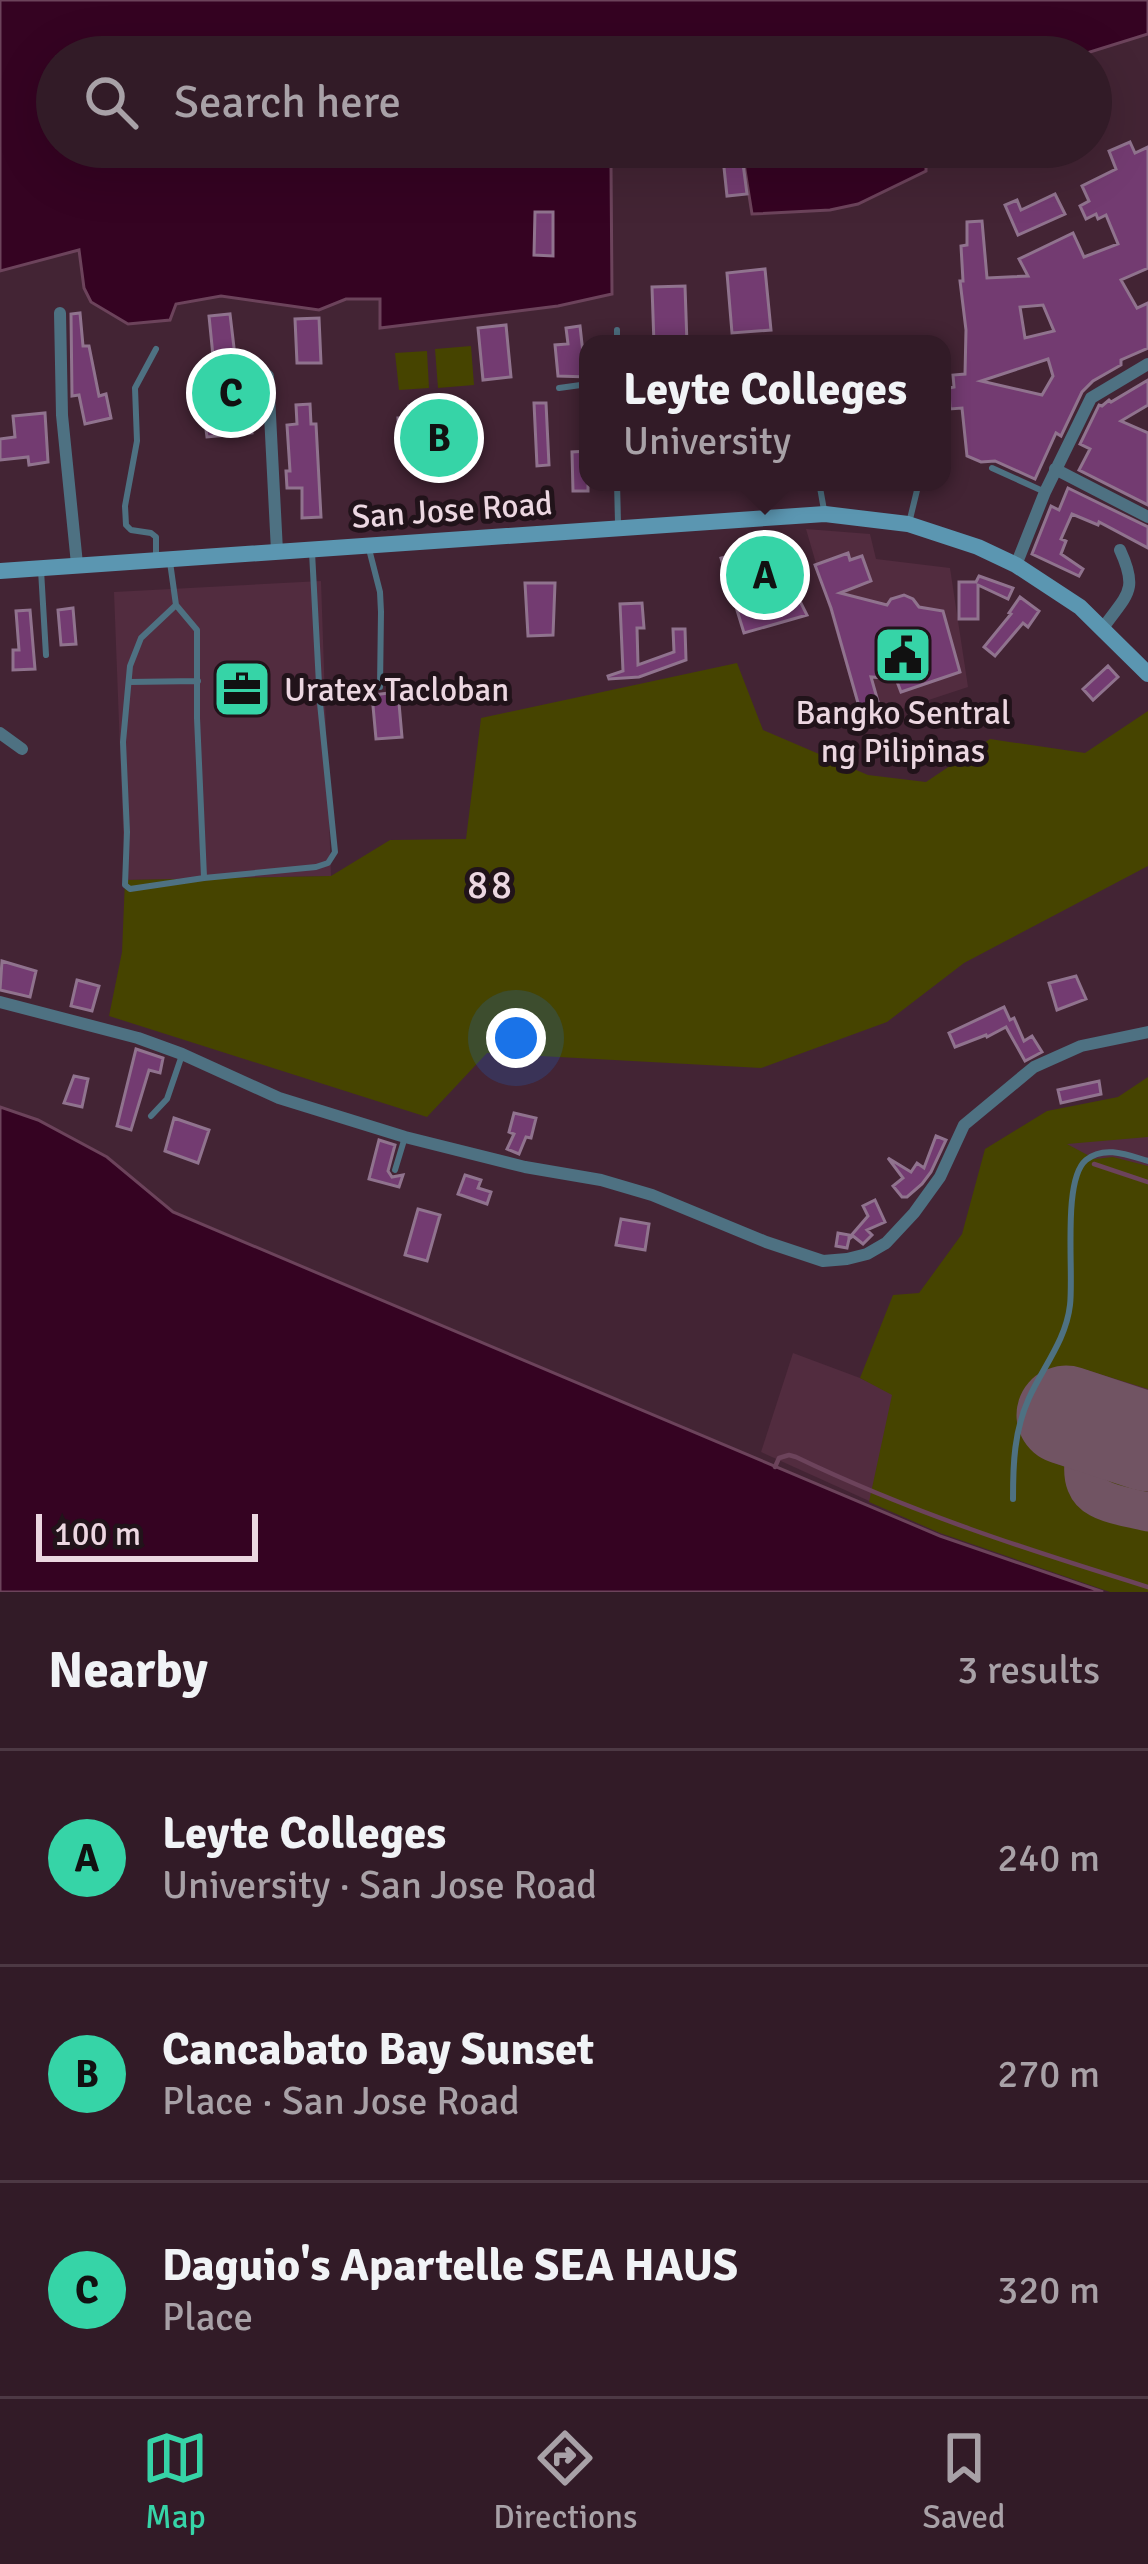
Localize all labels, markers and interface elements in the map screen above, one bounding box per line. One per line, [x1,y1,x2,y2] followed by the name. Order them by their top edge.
[36,36,1112,168] search box
[78,69,144,135] icon: search
[174,75,401,130] text: Search here
[579,335,951,491] popup
[192,348,270,438] pin: C
[623,362,907,417] text: Leyte Colleges
[400,393,478,483] pin: B
[623,417,791,465] text: University
[350,483,554,538] street label: San Jose Road
[726,530,804,620] pin: A
[872,624,934,686] public building icon: Bangko Sentral ng Pilipinas
[211,658,273,720] office icon: Uratex Tacloban
[284,670,509,711] place label: Uratex Tacloban
[795,693,1011,772] place label: Bangko Sentral ng Pilipinas
[467,861,515,909] district label: 88
[486,1008,546,1068] your location
[36,1508,258,1561] scale bar
[54,1514,141,1555] text: 100 m
[48,1639,208,1702] text: Nearby
[957,1646,1100,1694] text: 3 results
[162,1806,446,1861] text: Leyte Colleges
[75,1834,99,1882] text: A
[997,1834,1100,1882] text: 240 m
[162,1861,597,1909] text: University · San Jose Road
[162,2022,594,2077] text: Cancabato Bay Sunset
[75,2050,99,2098] text: B
[997,2050,1100,2098] text: 270 m
[162,2077,520,2125] text: Place · San Jose Road
[162,2238,738,2293] text: Daguio's Apartelle SEA HAUS
[75,2266,99,2314] text: C
[997,2266,1100,2314] text: 320 m
[162,2293,253,2341] text: Place
[142,2425,208,2538] tab: Map
[493,2425,638,2538] tab: Directions
[922,2425,1006,2538] tab: Saved

